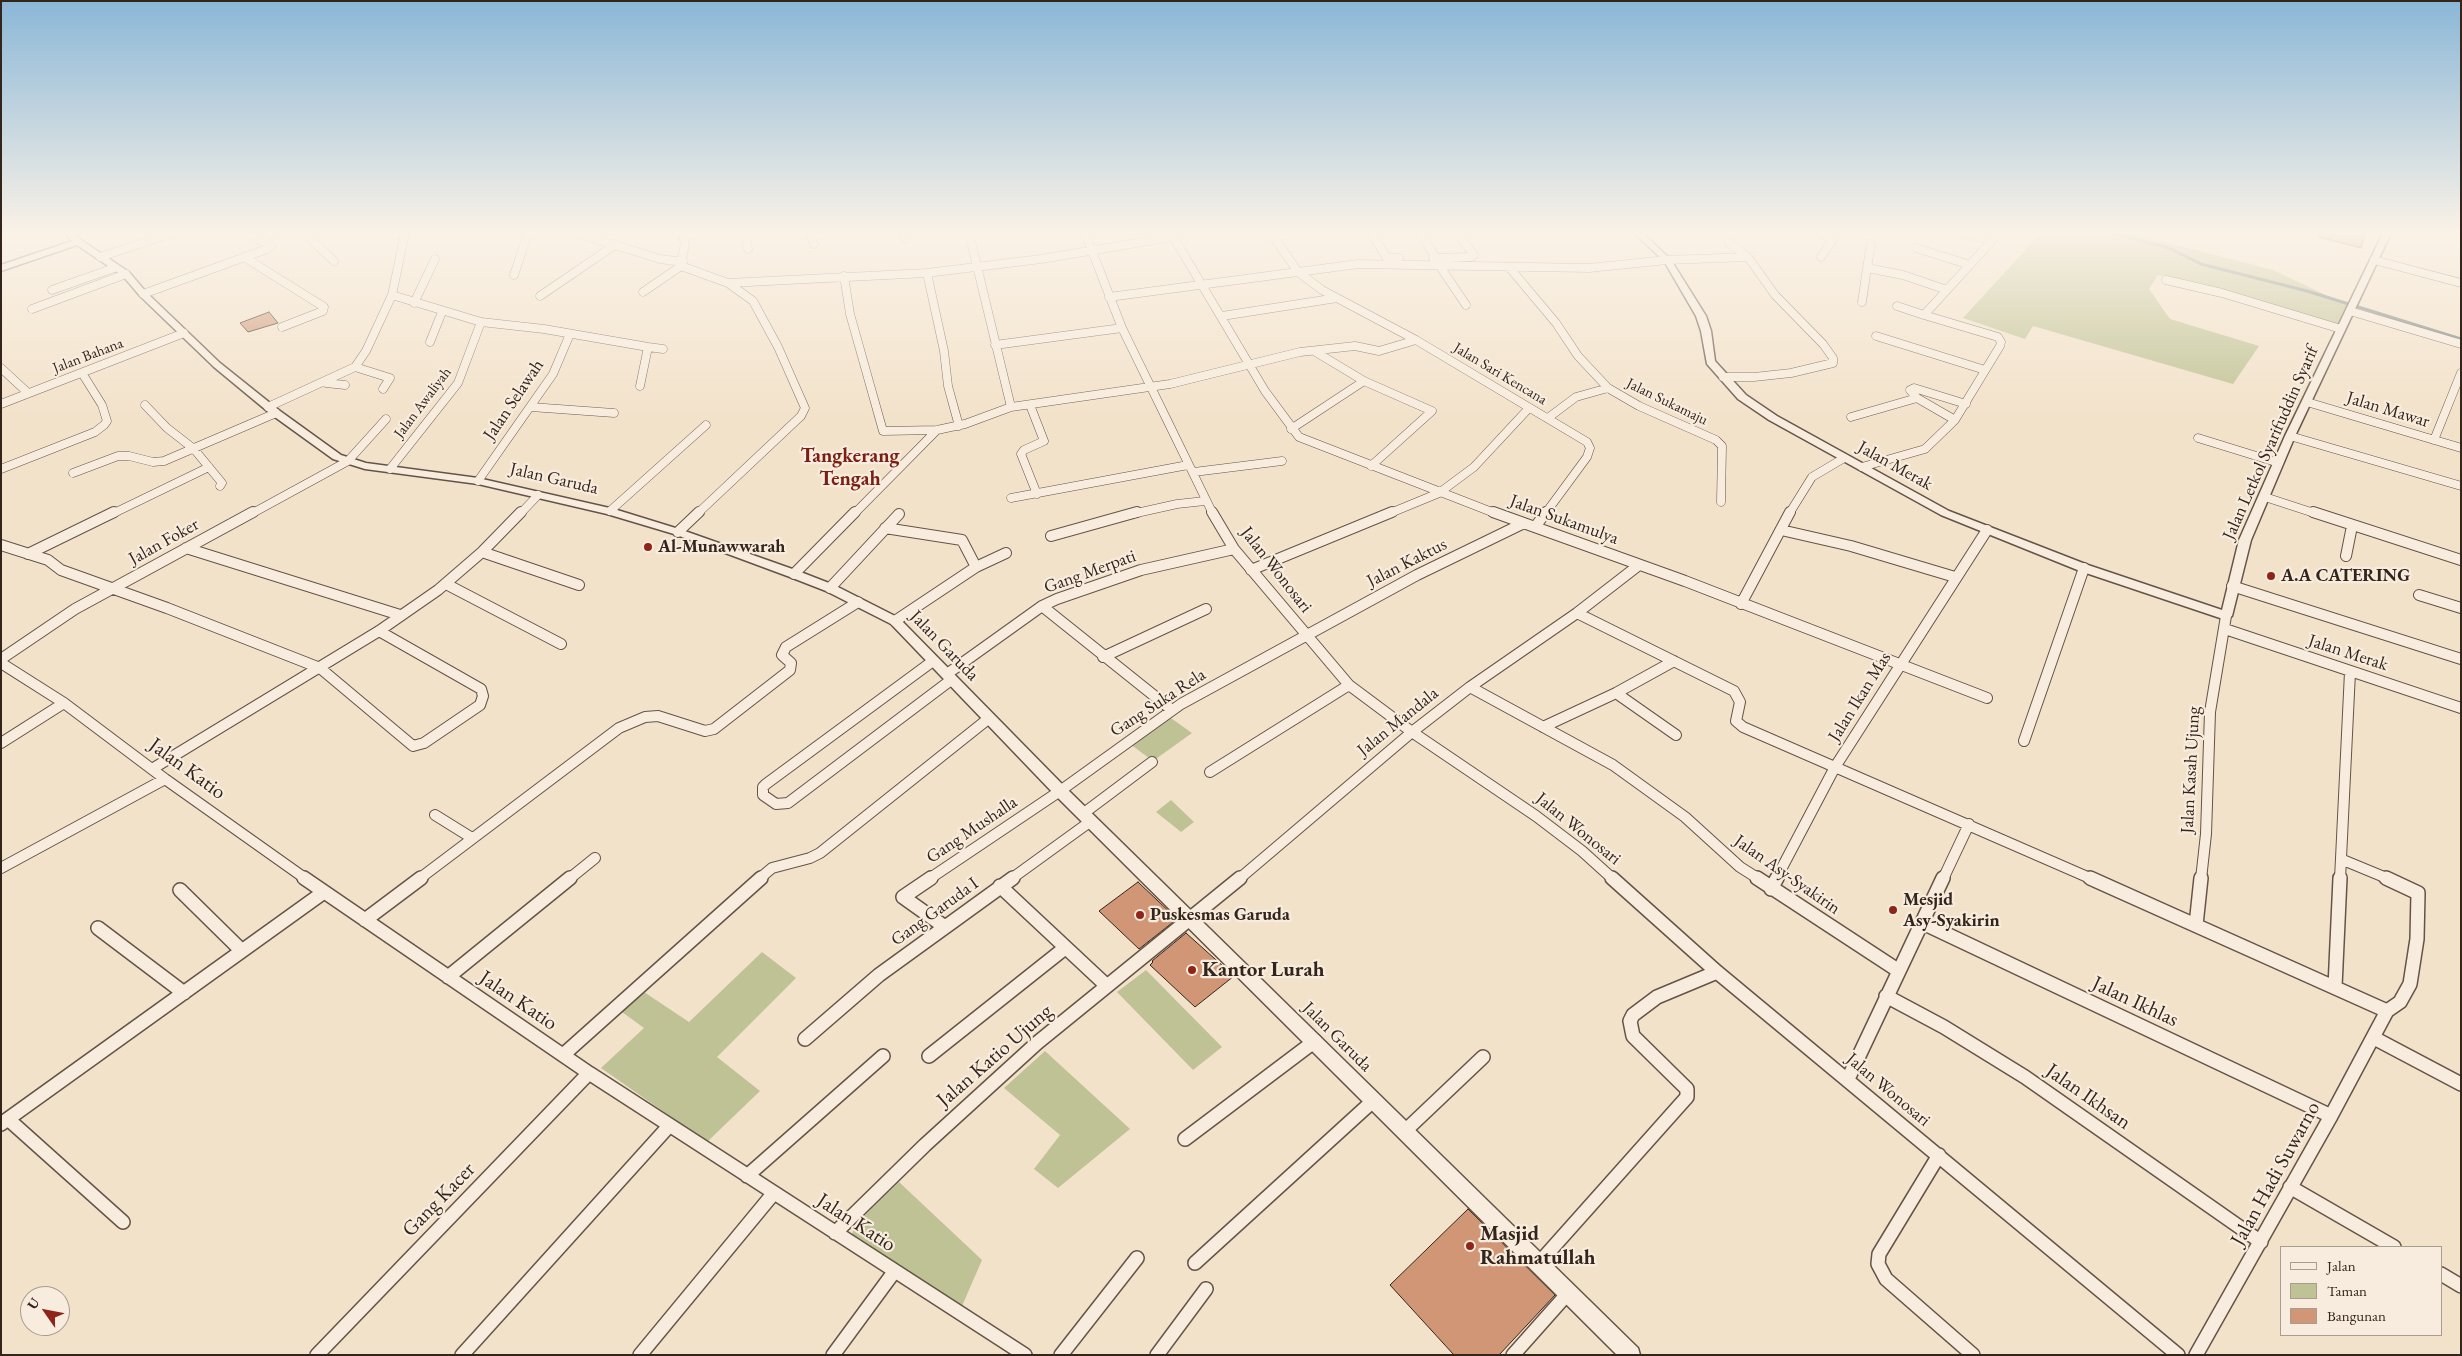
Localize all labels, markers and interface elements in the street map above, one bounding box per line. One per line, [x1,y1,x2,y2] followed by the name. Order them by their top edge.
[50,334,126,378] street label: Jalan Bahana
[1450,339,1550,409] street label: Jalan Sari Kencana
[2218,343,2324,543] street label: Jalan Letkol Syarifuddin Syarif
[479,355,549,445] street label: Jalan Selawah
[390,364,456,442] street label: Jalan Awaliyah
[1623,375,1711,429] street label: Jalan Sukamaju
[2344,387,2432,433] street label: Jalan Mawar
[1854,437,1936,495] street label: Jalan Merak
[800,445,900,492] district label: Tangkerang Tengah
[508,458,600,500] street label: Jalan Garuda
[1507,490,1621,550] street label: Jalan Sukamulya
[125,514,203,570] street label: Jalan Foker
[1236,523,1316,617] street label: Jalan Wonosari
[1363,534,1451,592] street label: Jalan Kaktus
[658,536,785,558] place label: Al-Munawwarah
[642,541,654,553] marker: Al-Munawwarah
[1041,545,1139,599] street label: Gang Merpati
[2281,565,2410,587] place label: A.A CATERING
[2265,570,2277,582] marker: A.A CATERING
[905,606,983,686] street label: Jalan Garuda
[2305,630,2391,676] street label: Jalan Merak
[1824,648,1896,746] street label: Jalan Ikan Mas
[1106,664,1210,742] street label: Gang Suka Rela
[1353,683,1443,761] street label: Jalan Mandala
[2177,706,2205,834] street label: Jalan Kasah Ujung
[144,733,230,805] street label: Jalan Katio
[1531,788,1625,870] street label: Jalan Wonosari
[922,792,1022,868] street label: Gang Mushalla
[1730,830,1844,920] street label: Jalan Asy-Syakirin
[887,873,983,951] street label: Gang Garuda I
[1903,889,2000,932] place label: Mesjid Asy-Syakirin
[1150,904,1290,926] place label: Puskesmas Garuda
[1887,904,1899,916] marker: Mesjid Asy-Syakirin
[1134,909,1146,921] marker: Puskesmas Garuda
[1202,957,1324,983] place label: Kantor Lurah
[1186,964,1198,976] marker: Kantor Lurah
[474,966,562,1036] street label: Jalan Katio
[2088,971,2182,1033] street label: Jalan Ikhlas
[1298,998,1376,1076] street label: Jalan Garuda
[932,999,1058,1113] street label: Jalan Katio Ujung
[1841,1049,1935,1131] street label: Jalan Wonosari
[2041,1058,2135,1136] street label: Jalan Ikhsan
[2226,1097,2326,1251] street label: Jalan Hadi Suwarno
[397,1157,481,1243] street label: Gang Kacer
[812,1188,900,1258] street label: Jalan Katio
[1480,1221,1595,1271] place label: Masjid Rahmatullah
[1464,1240,1476,1252] marker: Masjid Rahmatullah
[2280,1246,2442,1336] legend
[2327,1256,2356,1275] text: Jalan
[2327,1281,2367,1300] text: Taman
[20,1286,70,1336] north arrow
[23,1294,44,1313] text: U
[2327,1306,2386,1325] text: Bangunan

